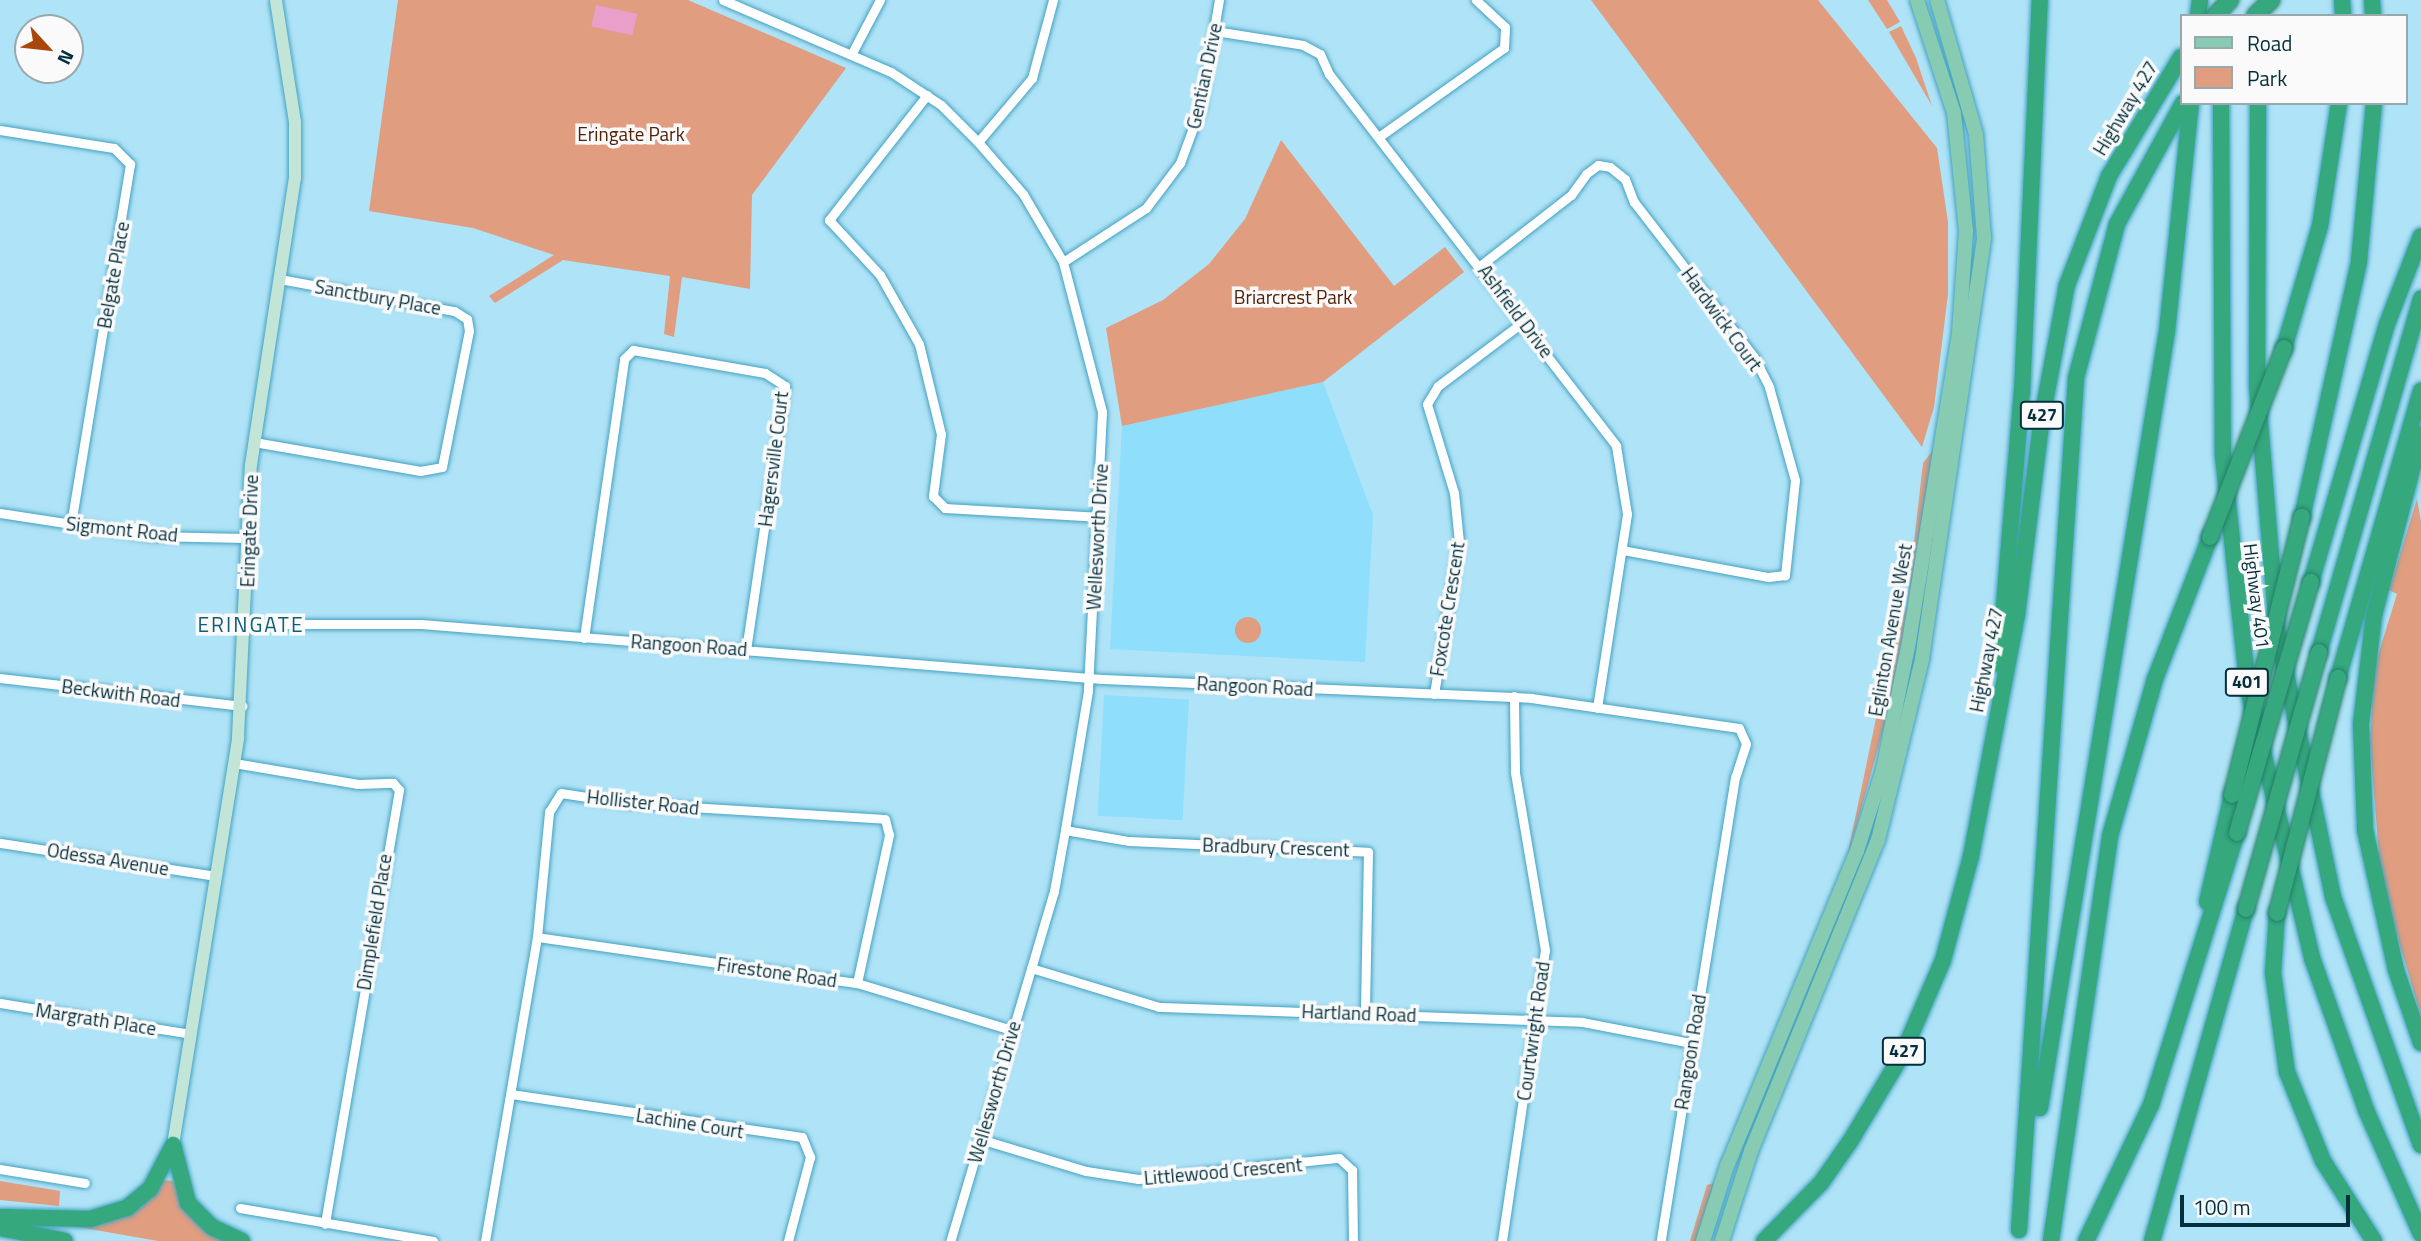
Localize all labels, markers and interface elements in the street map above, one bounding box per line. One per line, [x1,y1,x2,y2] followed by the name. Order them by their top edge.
[14,14,84,84] north arrow
[2180,14,2407,105] legend
[1182,21,1226,131] street label: Gentian Drive
[2247,27,2292,59] text: Road
[50,45,82,70] text: N
[2088,57,2162,159] street label: Highway 427
[2247,62,2287,94] text: Park
[577,123,685,145] park label: Eringate Park
[92,220,134,330] street label: Belgate Place
[1474,260,1558,362] street label: Ashfield Drive
[1677,263,1767,375] street label: Hardwick Court
[313,275,443,319] street label: Sanctbury Place
[1234,286,1352,308] park label: Briarcrest Park
[753,390,793,528] street label: Hagersville Court
[2019,400,2065,430] road number: 427
[1082,463,1112,611] street label: Wellesworth Drive
[236,474,262,588] street label: Eringate Drive
[65,512,179,546] street label: Sigmont Road
[1425,540,1469,678] street label: Foxcote Crescent
[1864,542,1916,718] street label: Eglinton Avenue West
[2239,542,2275,650] street label: Highway 401
[1965,606,2007,714] street label: Highway 427
[198,611,304,637] district label: ERINGATE
[630,630,748,660] street label: Rangoon Road
[2224,668,2270,696] road number: 401
[1196,672,1314,700] street label: Rangoon Road
[60,674,182,712] street label: Beckwith Road
[586,785,700,819] street label: Hollister Road
[1202,833,1350,861] street label: Bradbury Crescent
[45,838,171,880] street label: Odessa Avenue
[352,852,396,992] street label: Dimplefield Place
[716,952,838,992] street label: Firestone Road
[1512,960,1554,1102] street label: Courtwright Road
[1670,993,1710,1111] street label: Rangoon Road
[34,998,158,1040] street label: Margrath Place
[1301,1000,1417,1026] street label: Hartland Road
[963,1018,1025,1166] street label: Wellesworth Drive
[1881,1036,1927,1066] road number: 427
[635,1103,745,1143] street label: Lachine Court
[1143,1153,1303,1189] street label: Littlewood Crescent
[2183,1182,2353,1226] scale bar
[2193,1191,2250,1223] text: 100 m

